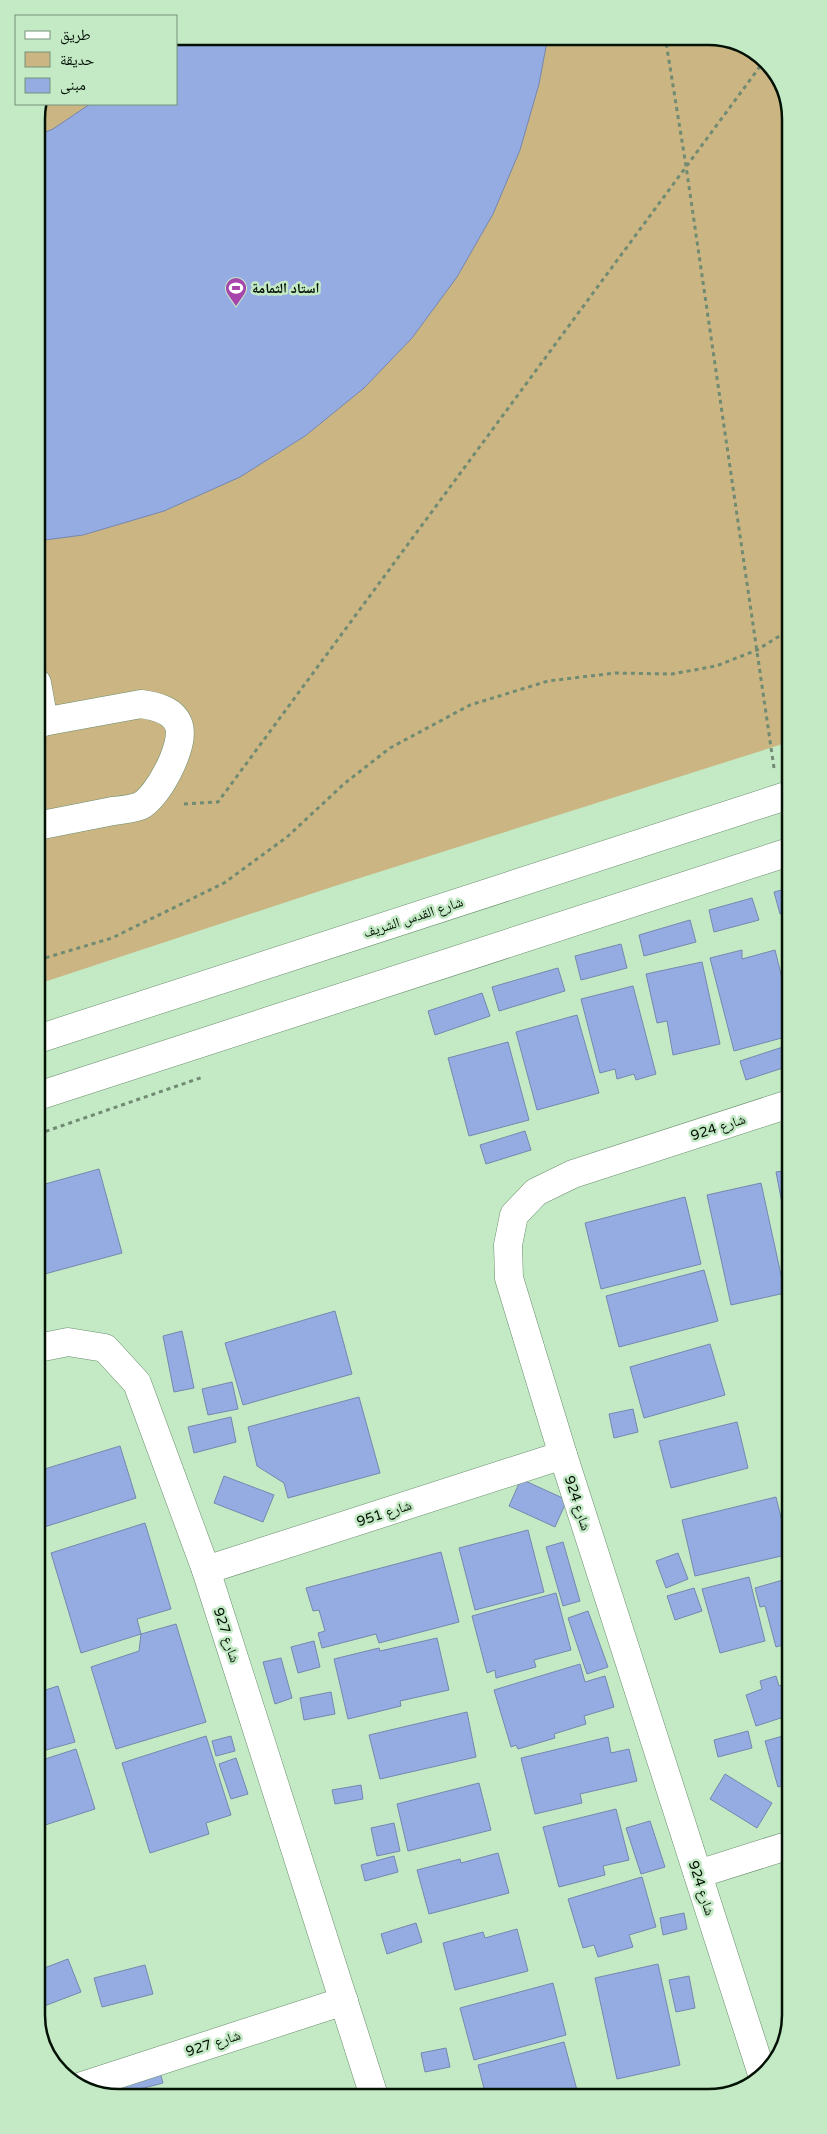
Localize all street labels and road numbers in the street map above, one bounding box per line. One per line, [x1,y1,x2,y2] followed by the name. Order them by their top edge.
[361,893,466,943] street label: شارع القدس الشريف
[689,1111,748,1145] street label: شارع 924
[560,1474,594,1533] street label: شارع 924
[355,1497,414,1531] street label: شارع 951
[209,1606,243,1665] street label: شارع 927
[684,1859,718,1918] street label: شارع 924
[184,2027,243,2061] street label: شارع 927

